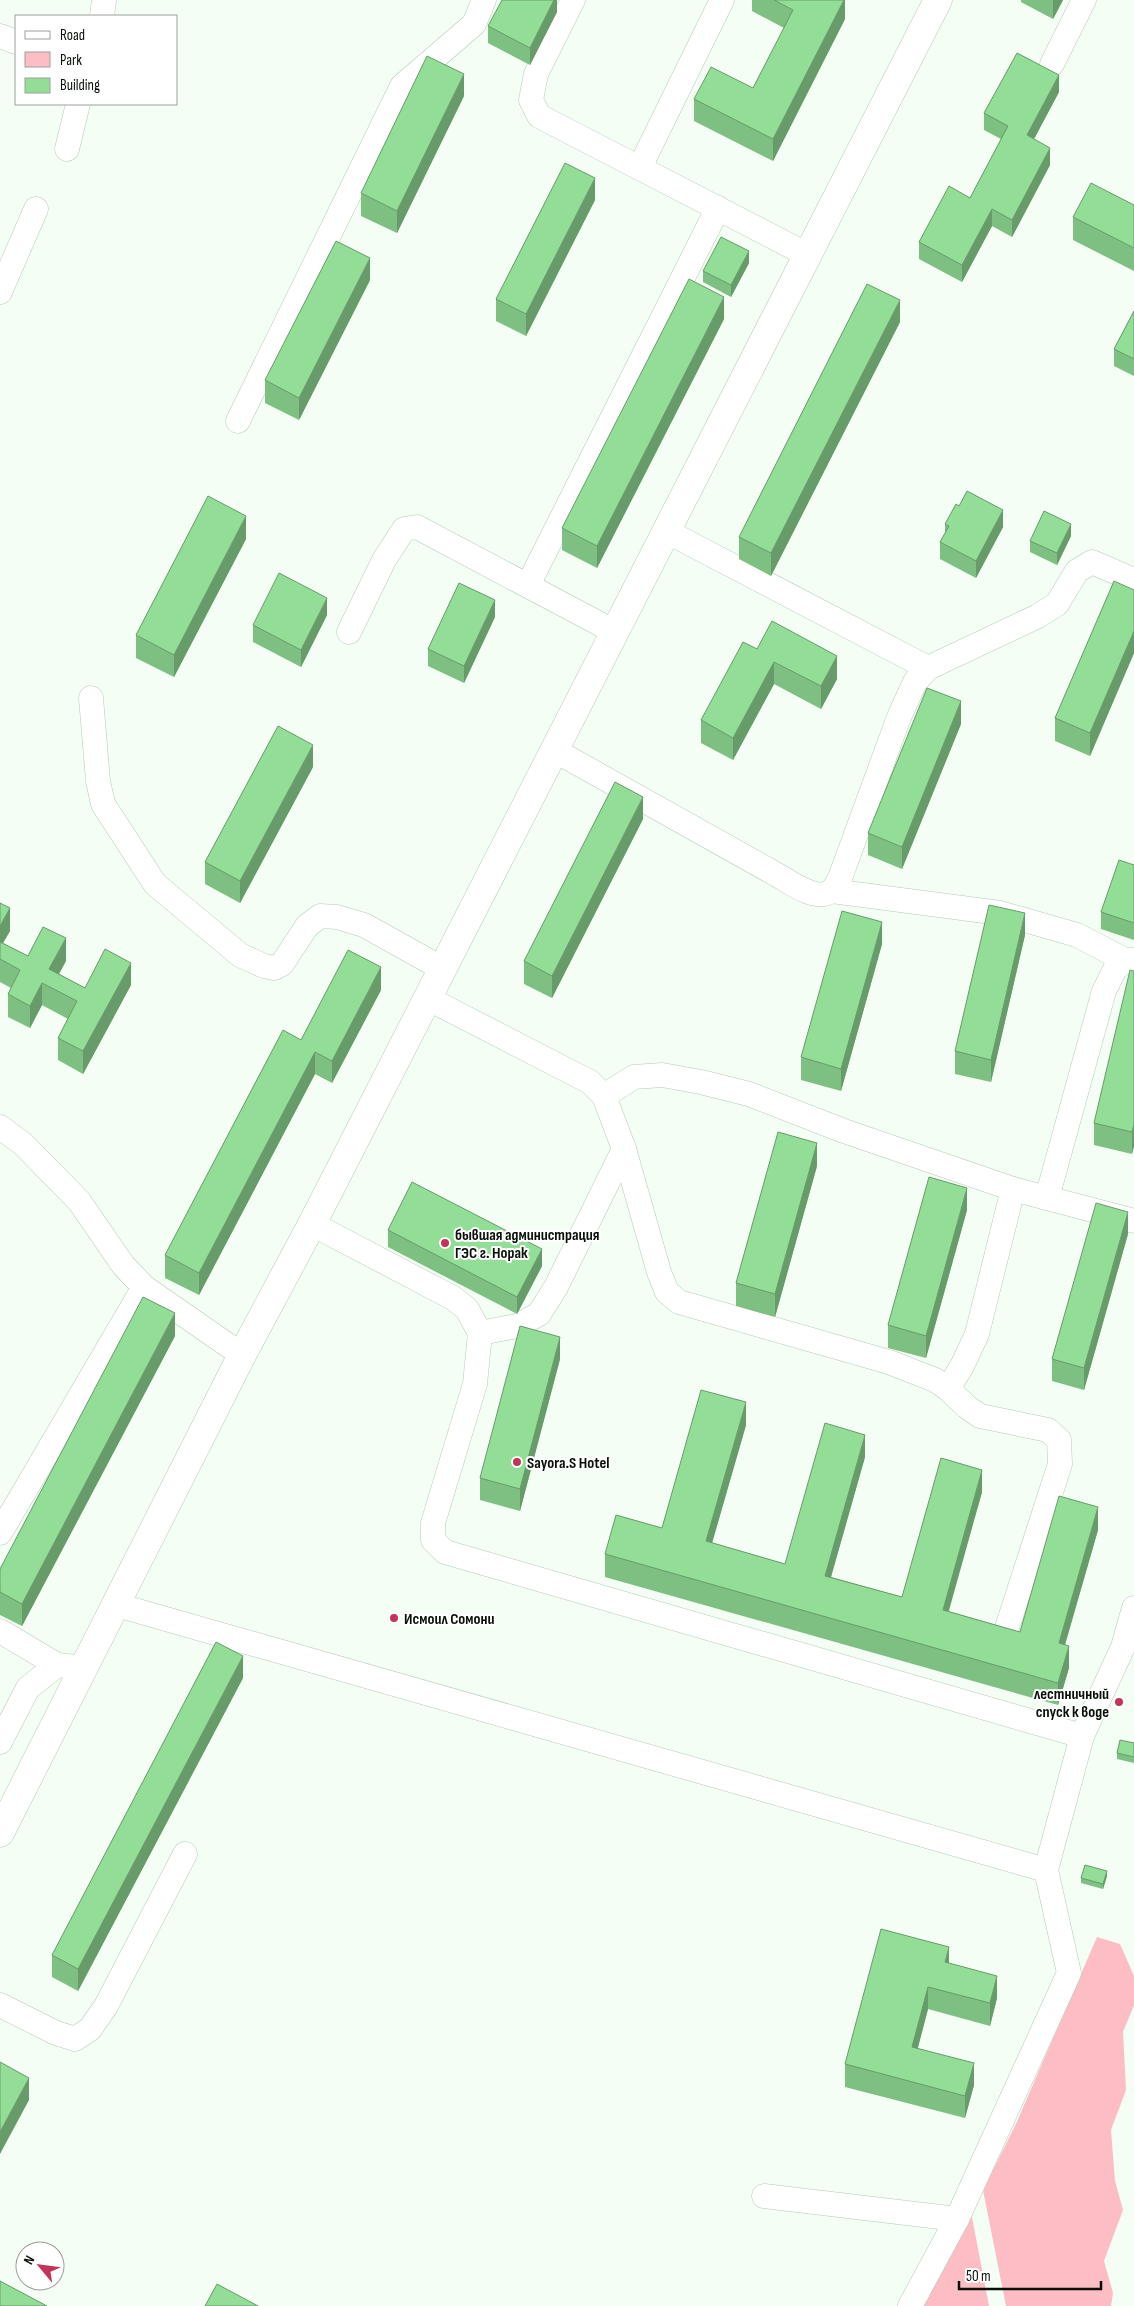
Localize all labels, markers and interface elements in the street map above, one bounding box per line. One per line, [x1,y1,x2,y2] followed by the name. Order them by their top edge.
[15,15,178,105] legend
[60,26,85,45] text: Road
[60,51,82,70] text: Park
[60,76,100,95] text: Building
[455,1226,599,1263] place label: бывшая администрация ГЭС г. Норак
[439,1237,451,1249] marker: бывшая администрация ГЭС г. Норак
[527,1454,610,1473] place label: Sayora.S Hotel
[511,1456,523,1468] marker: Sayora.S Hotel
[404,1610,495,1629] place label: Исмоил Сомони
[388,1612,400,1624] marker: Исмоил Сомони
[1034,1685,1109,1722] place label: лестничный спуск к воде
[1113,1696,1125,1708] marker: лестничный спуск к воде
[15,2241,65,2291] north arrow
[20,2253,38,2267] text: N
[959,2258,1102,2290] scale bar
[966,2267,991,2286] text: 50 m

